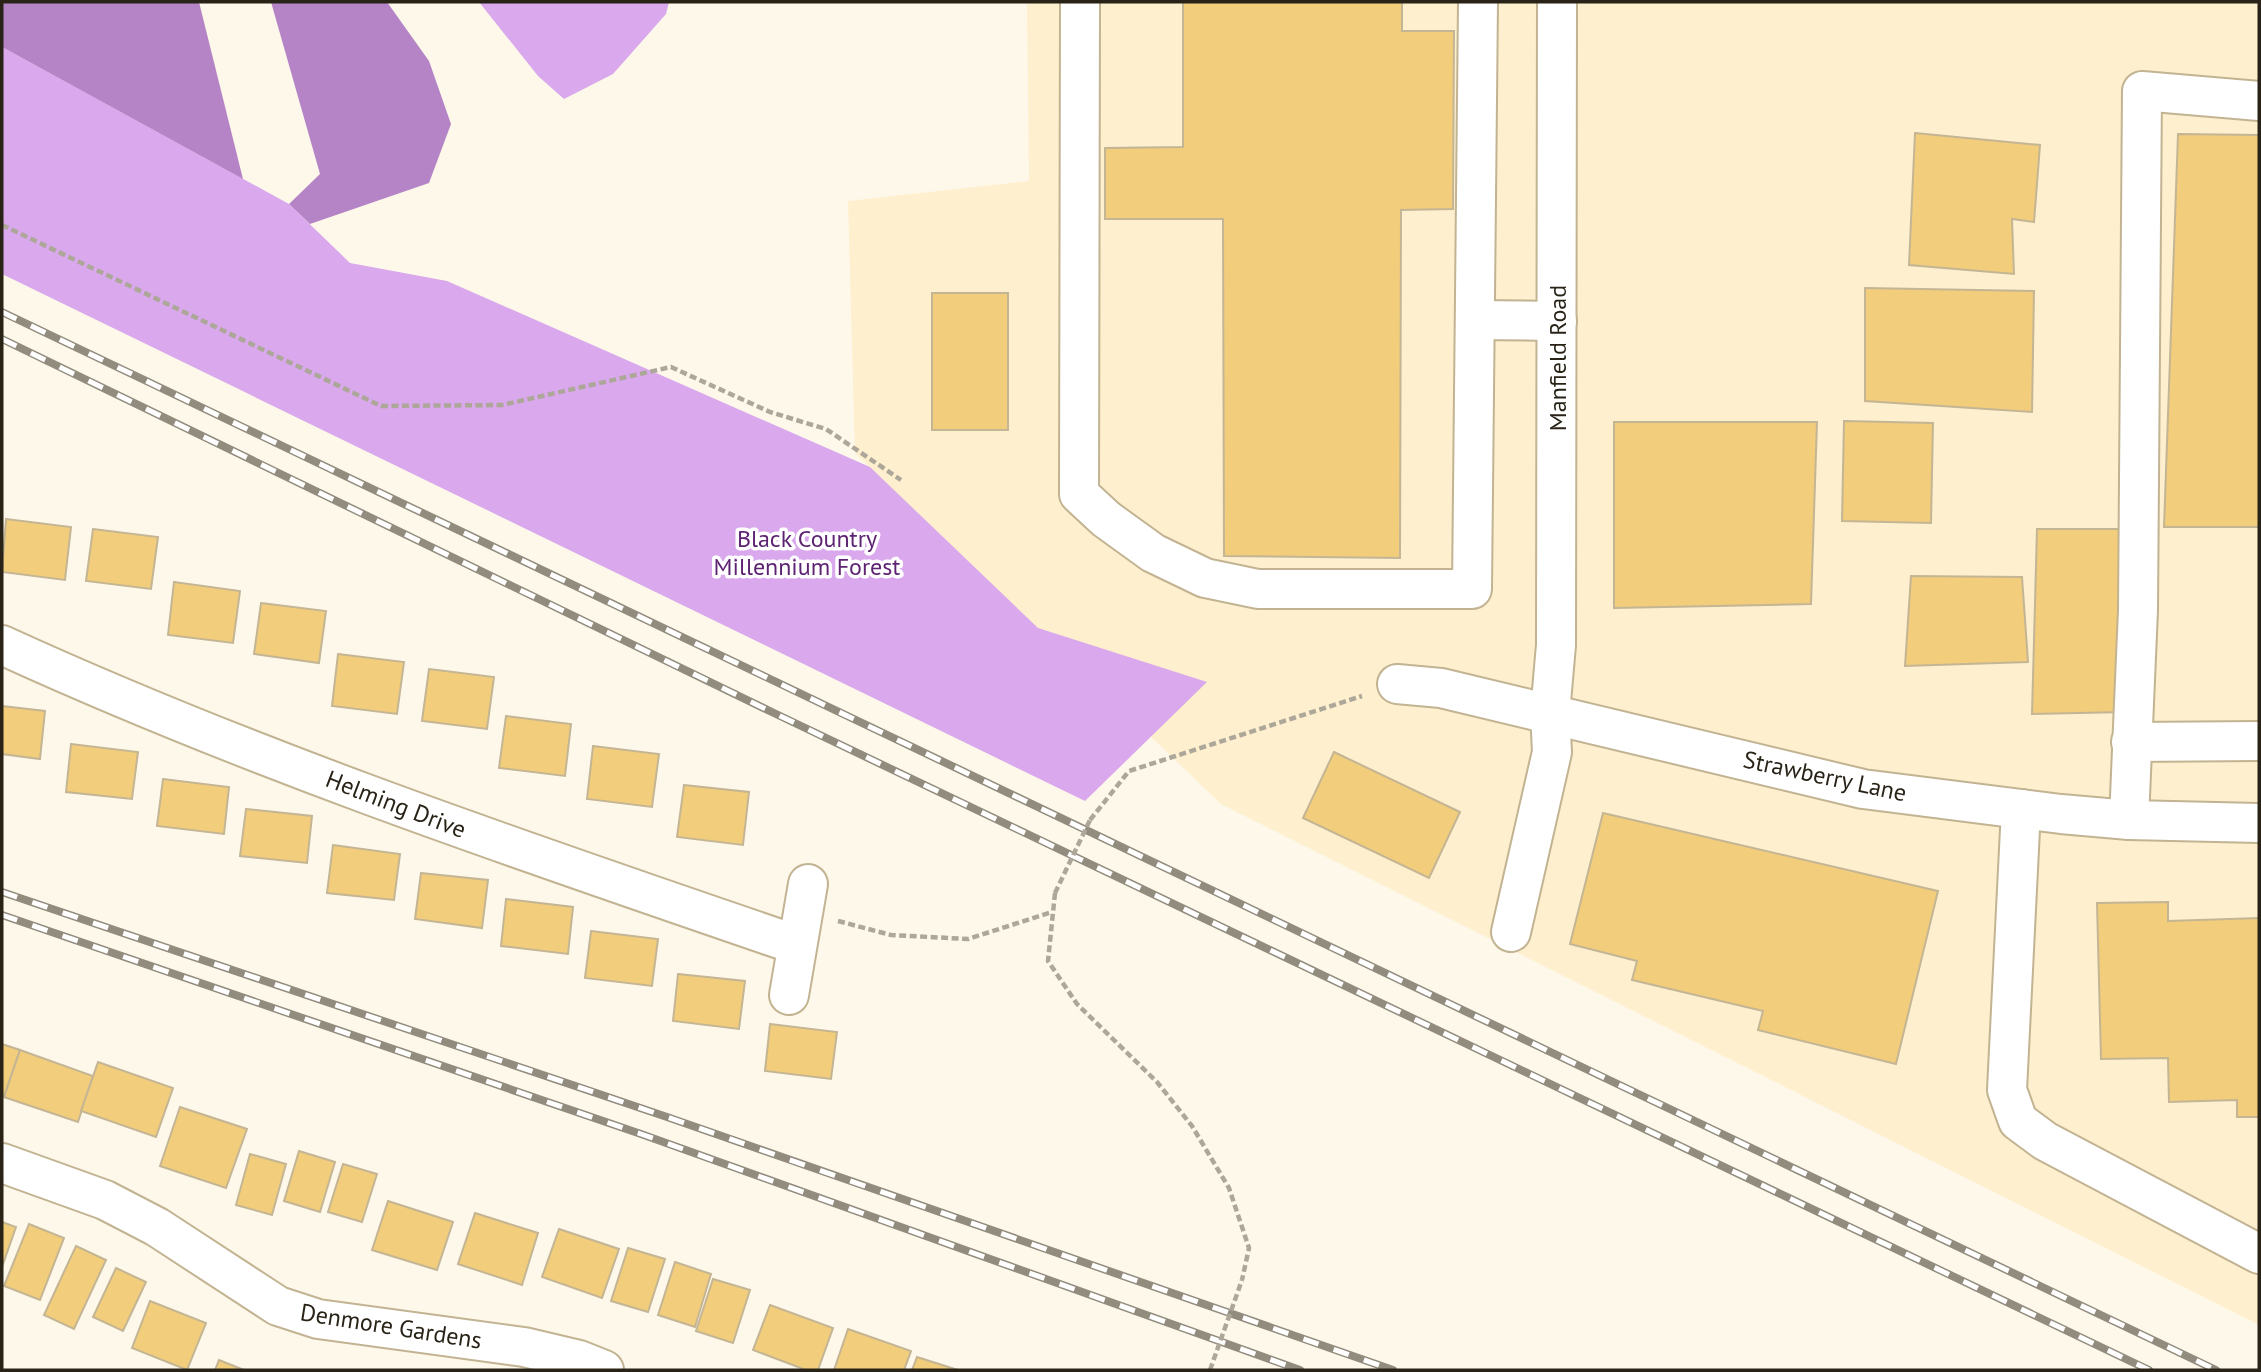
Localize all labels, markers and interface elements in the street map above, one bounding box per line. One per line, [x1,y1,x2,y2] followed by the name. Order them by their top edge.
[1542,285,1573,431] street label: Manfield Road
[713,523,901,582] park label: Black Country Millennium Forest
[1741,744,1909,808] street label: Strawberry Lane
[322,763,470,845] street label: Helming Drive
[298,1296,484,1356] street label: Denmore Gardens

